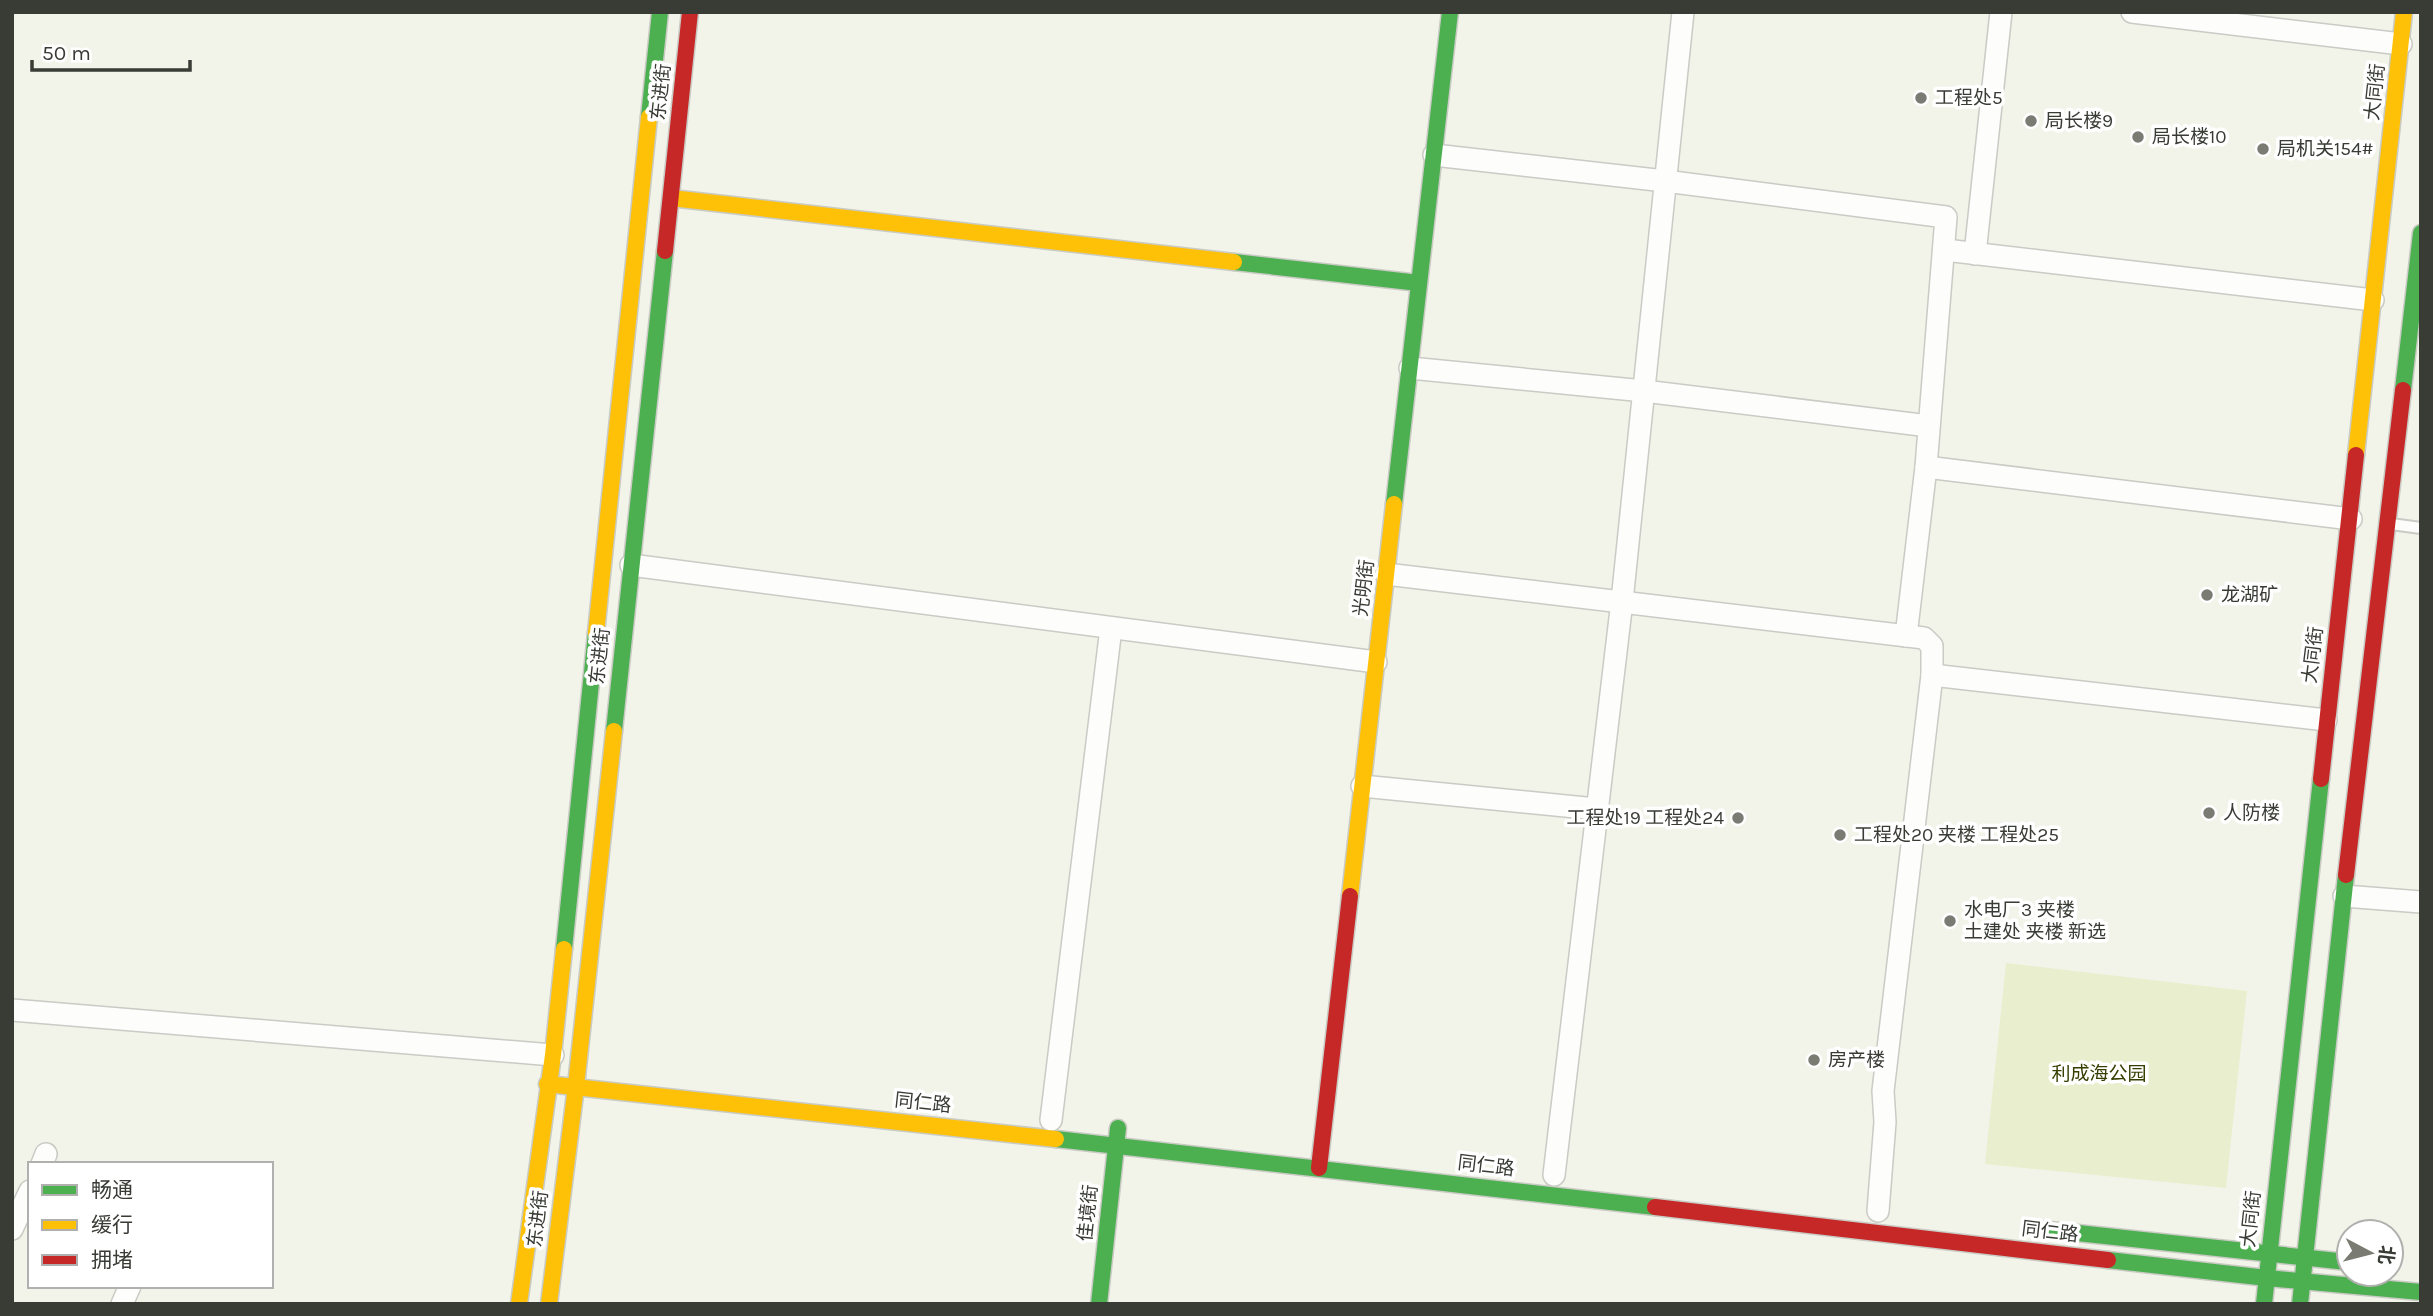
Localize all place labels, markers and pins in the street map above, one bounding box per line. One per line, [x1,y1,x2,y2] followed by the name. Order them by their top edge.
[1935,87,2003,109] place label: 工程处5
[1913,90,1929,106] marker: 工程处5
[2045,110,2113,132] place label: 局长楼9
[2023,113,2039,129] marker: 局长楼9
[2152,126,2227,148] place label: 局长楼10
[2130,129,2146,145] marker: 局长楼10
[2277,138,2374,160] place label: 局机关154#
[2255,141,2271,157] marker: 局机关154#
[2221,584,2278,606] place label: 龙湖矿
[2199,587,2215,603] marker: 龙湖矿
[2223,802,2280,824] place label: 人防楼
[2201,805,2217,821] marker: 人防楼
[1567,807,1724,829] place label: 工程处19 工程处24
[1730,810,1746,826] marker: 工程处19 工程处24
[1854,824,2059,846] place label: 工程处20 夹楼 工程处25
[1832,827,1848,843] marker: 工程处20 夹楼 工程处25
[1964,899,2106,943] place label: 水电厂3 夹楼 土建处 夹楼 新选
[1942,913,1958,929] marker: 水电厂3 夹楼 土建处 夹楼 新选
[1828,1049,1885,1071] place label: 房产楼
[1806,1052,1822,1068] marker: 房产楼

